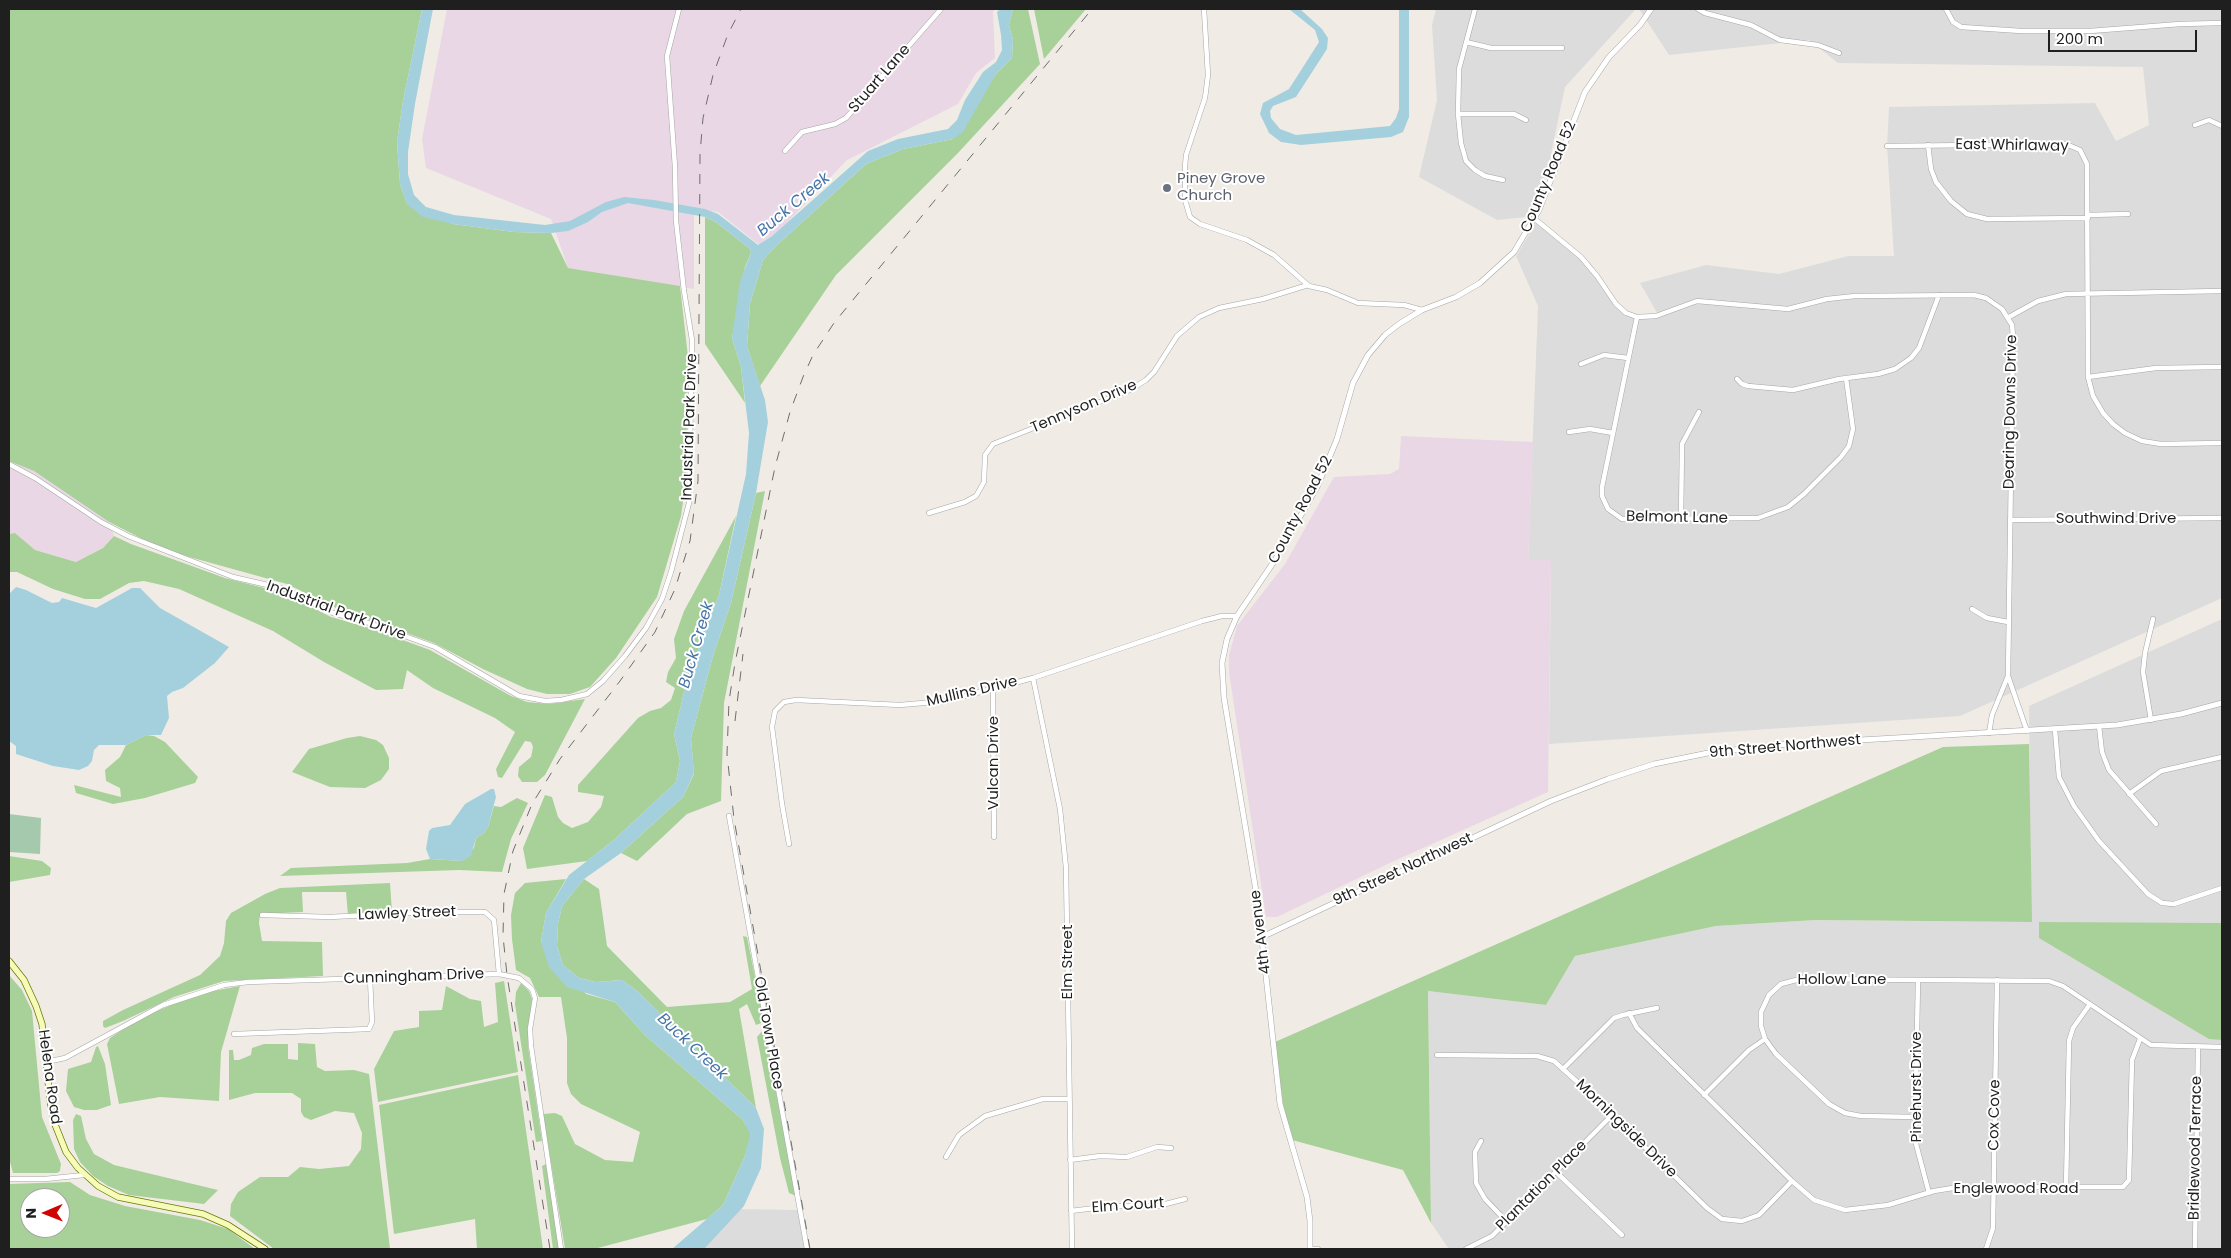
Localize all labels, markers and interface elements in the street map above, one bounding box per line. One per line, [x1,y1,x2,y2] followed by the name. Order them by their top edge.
[2051,20,2200,52] scale bar
[2056,28,2103,49] text: 200 m
[845,41,915,117] street label: Stuart Lane
[1517,119,1581,235] street label: County Road 52
[1955,136,2069,156] street label: East Whirlaway
[754,169,834,241] water label: Buck Creek
[1177,170,1265,205] place label: Piney Grove Church
[1161,182,1173,194] marker: Piney Grove Church
[2001,335,2021,489] street label: Dearing Downs Drive
[678,353,702,501] street label: Industrial Park Drive
[1028,377,1140,437] street label: Tennyson Drive
[1265,453,1337,567] street label: County Road 52
[1626,508,1728,528] street label: Belmont Lane
[2056,510,2176,528] street label: Southwind Drive
[264,577,408,645] street label: Industrial Park Drive
[675,599,719,691] water label: Buck Creek
[925,673,1019,711] street label: Mullins Drive
[985,716,1003,810] street label: Vulcan Drive
[1708,731,1862,763] street label: 9th Street Northwest
[1330,830,1476,910] street label: 9th Street Northwest
[1247,889,1275,975] street label: 4th Avenue
[358,903,456,925] street label: Lawley Street
[1059,925,1077,999] street label: Elm Street
[343,966,485,988] street label: Cunningham Drive
[1798,971,1886,989] street label: Hollow Lane
[749,975,787,1091] street label: Old Town Place
[653,1010,731,1084] water label: Buck Creek
[33,1029,65,1125] street label: Helena Road
[1908,1032,1926,1142] street label: Pinehurst Drive
[1572,1076,1680,1182] street label: Morningside Drive
[2186,1076,2206,1220] street label: Bridlewood Terrace
[1985,1079,2005,1151] street label: Cox Cove
[1493,1137,1591,1235] street label: Plantation Place
[1953,1180,2079,1198] street label: Englewood Road
[20,1188,70,1238] north arrow
[1091,1194,1165,1218] street label: Elm Court
[21,1208,41,1219] text: N

